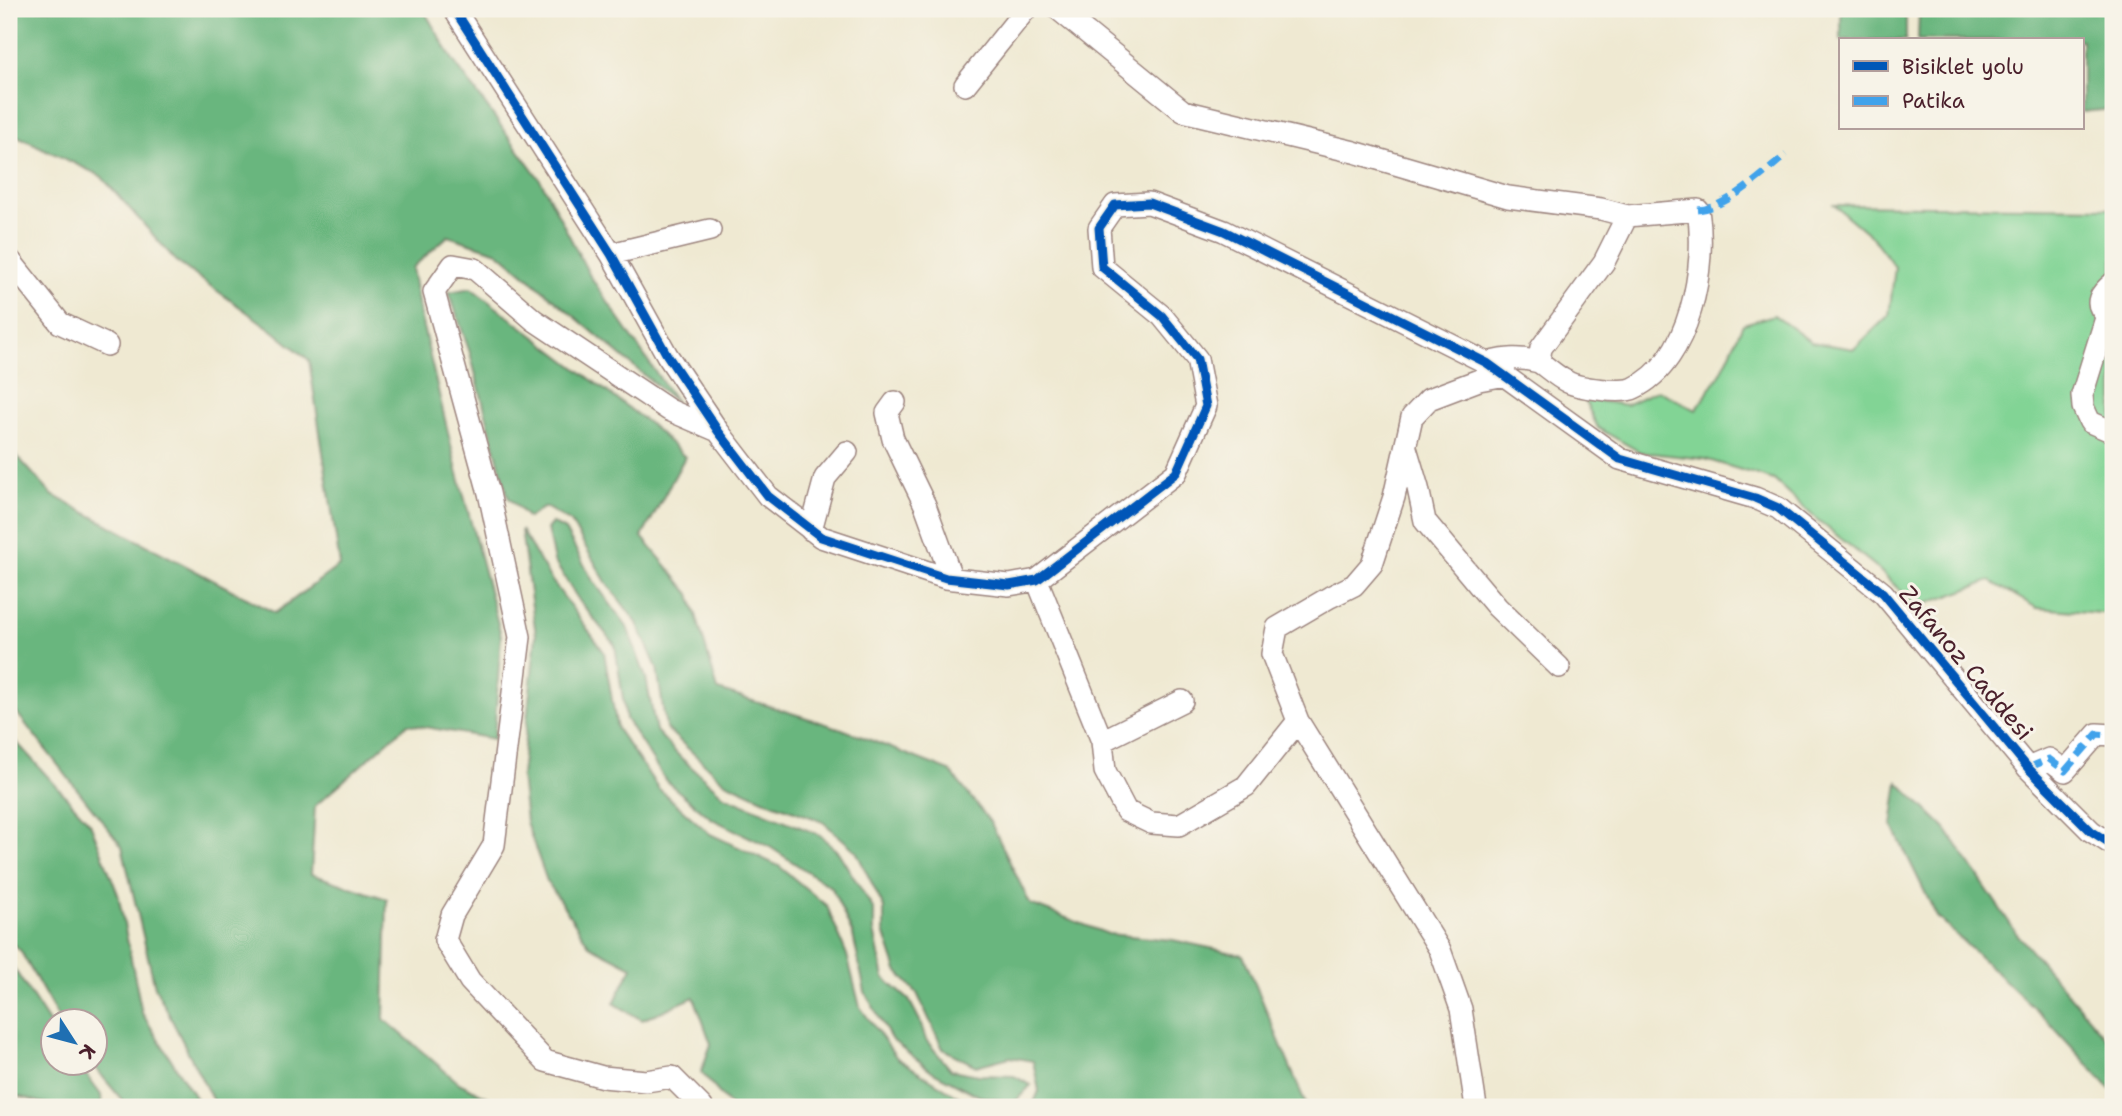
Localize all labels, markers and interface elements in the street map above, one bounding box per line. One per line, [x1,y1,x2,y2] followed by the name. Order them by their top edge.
[1839,38,2084,130] legend
[1902,53,2024,81] text: Bisiklet yolu
[1902,87,1965,115] text: Patika
[1892,579,2040,747] street label: Zafanoz Caddesi
[38,1007,108,1078] north arrow
[73,1039,101,1064] text: K

